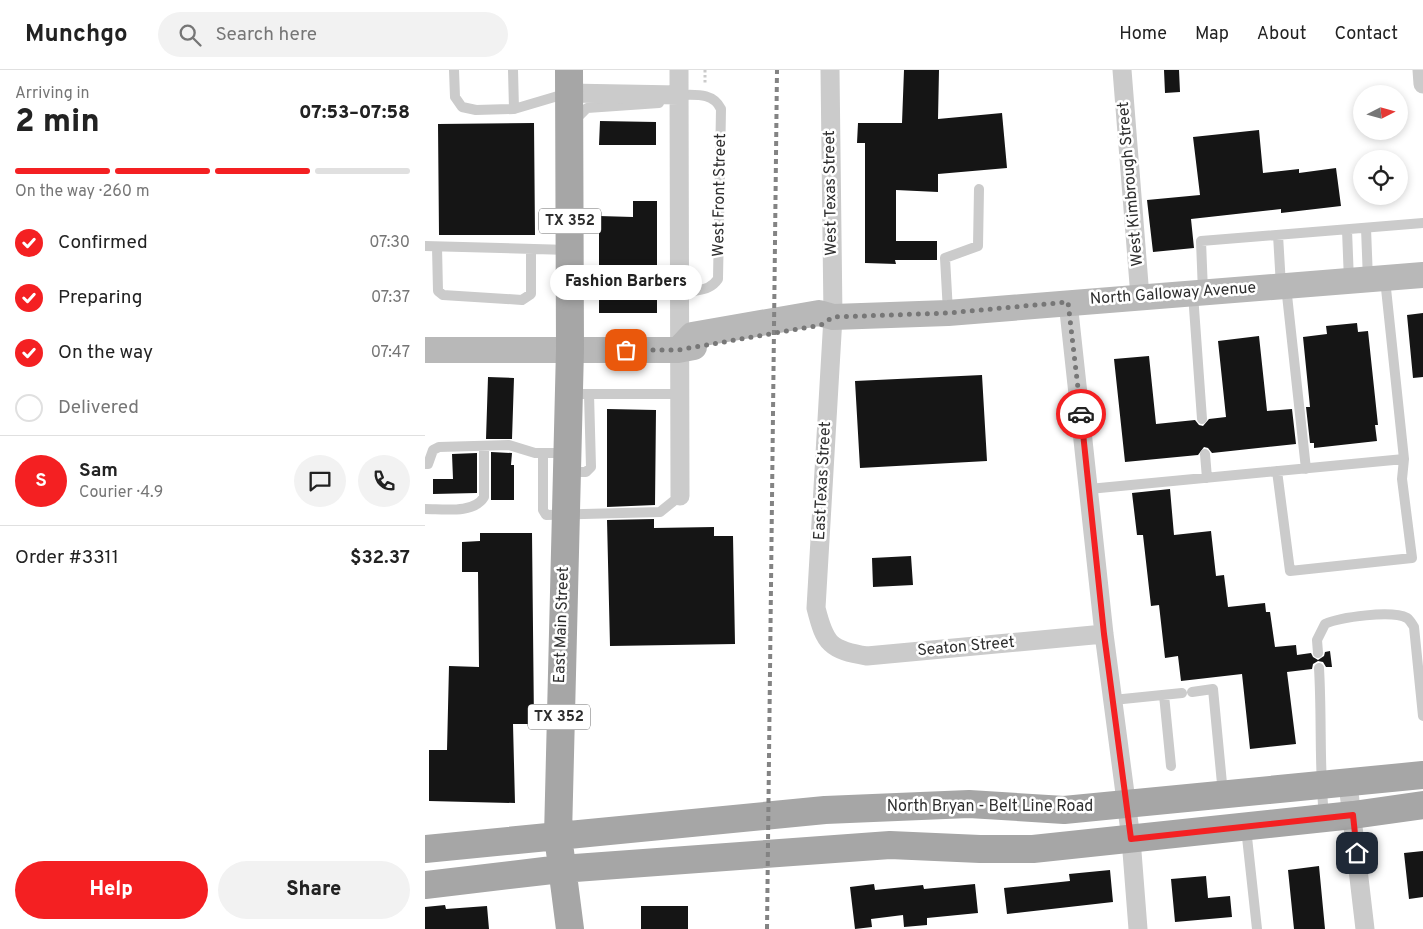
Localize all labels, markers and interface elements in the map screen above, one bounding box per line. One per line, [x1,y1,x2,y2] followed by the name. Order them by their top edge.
[158,12,508,57] search box
[25,20,128,50] text: Munchgo
[176,21,204,49] icon: search
[216,23,317,47] text: Search here
[1119,23,1167,46] text: Home
[1195,23,1229,46] text: Map
[1257,23,1306,46] text: About
[1334,23,1398,46] text: Contact
[15,84,90,104] text: Arriving in
[1353,85,1407,140] north arrow
[1353,85,1408,205] map controls
[299,101,410,125] text: 07:53–07:58
[1114,101,1148,267] street label: West Kimbrough Street
[15,103,100,143] text: 2 min
[820,130,842,256] street label: West Texas Street
[709,133,731,257] street label: West Front Street
[1353,150,1408,205] button: locate
[15,182,149,202] text: On the way · 260 m
[539,208,601,234] road number: TX 352
[15,229,43,257] icon: check
[58,231,148,255] text: Confirmed
[369,233,410,253] text: 07:30
[550,265,702,300] callout: Fashion Barbers
[565,272,687,292] text: Fashion Barbers
[1089,278,1257,310] street label: North Galloway Avenue
[15,284,43,312] icon: check
[58,286,142,310] text: Preparing
[371,288,410,308] text: 07:37
[605,329,647,371] pin
[612,336,640,364] icon: bag
[15,339,43,367] icon: check
[58,341,153,365] text: On the way
[371,343,410,363] text: 07:47
[1056,389,1106,439] courier
[58,396,139,420] text: Delivered
[1067,400,1095,428] icon: car
[810,421,836,541] street label: EastTexas Street
[294,455,346,507] button: chat
[358,455,410,507] button: phone
[79,459,118,483] text: Sam
[35,469,47,493] text: S
[79,483,163,503] text: Courier · 4.9
[15,546,119,570] text: Order #3311
[350,546,410,570] text: $32.37
[550,566,574,684] street label: East Main Street
[917,633,1015,661] street label: Seaton Street
[528,704,590,730] road number: TX 352
[887,797,1093,817] street label: North Bryan - Belt Line Road
[1336,832,1378,874] pin
[1343,839,1371,867] icon: home
[15,861,208,919] button: Help
[218,861,410,919] button: Share

